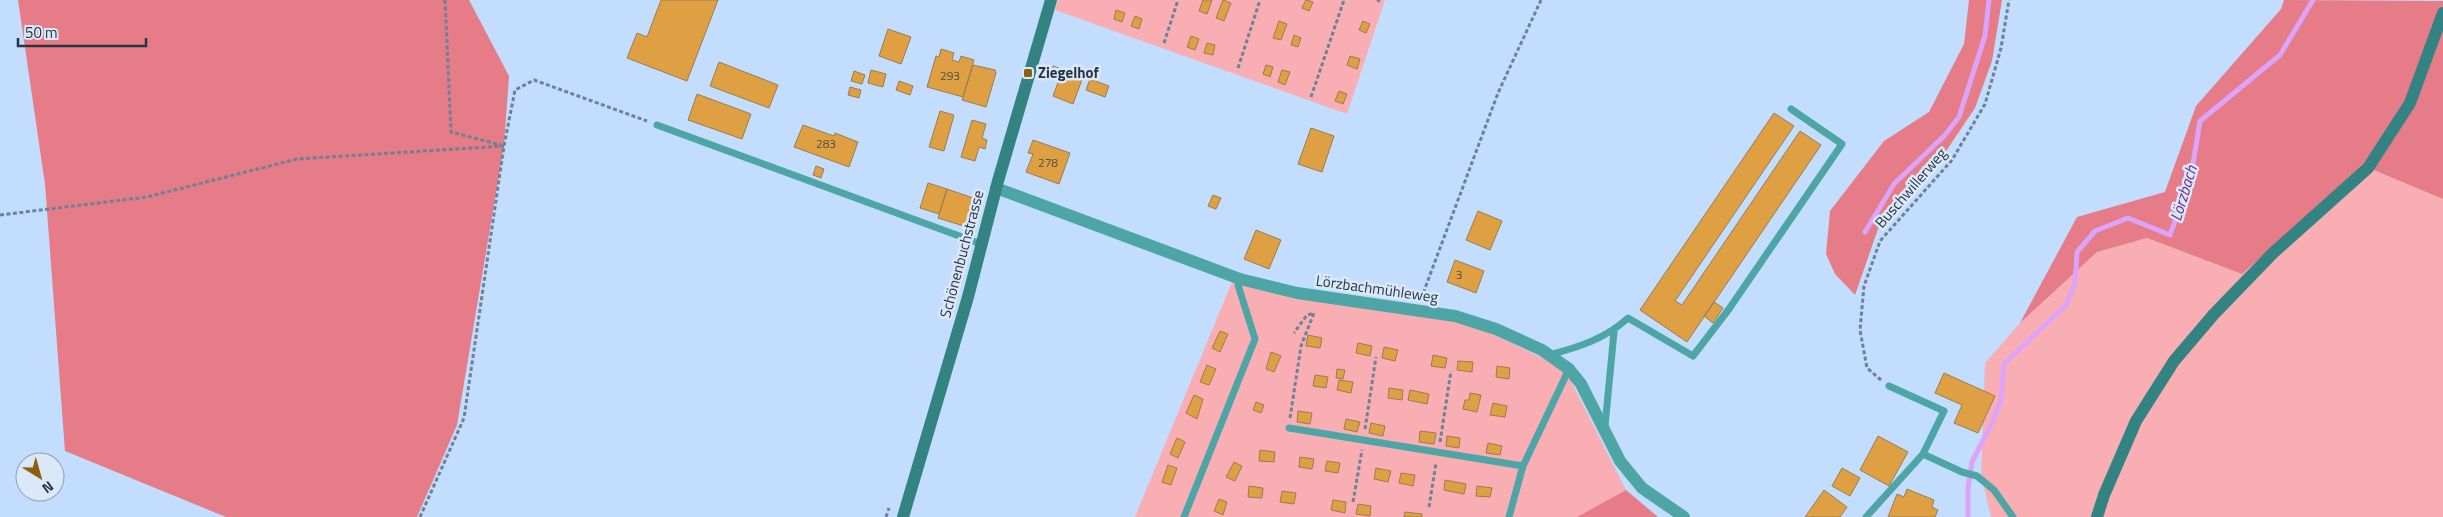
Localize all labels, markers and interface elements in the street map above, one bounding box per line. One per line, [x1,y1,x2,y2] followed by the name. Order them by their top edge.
[18,15,145,47] scale bar
[25,21,58,44] text: 50 m
[1038,61,1099,84] place label: Ziegelhof
[940,66,960,85] house number: 293
[1022,67,1034,79] marker: Ziegelhof
[816,134,836,153] house number: 283
[1869,142,1952,233] street label: Buschwillerweg
[1038,153,1058,172] house number: 278
[2163,161,2203,224] water label: Lörzbach
[933,187,990,320] street label: Schönenbuchstrasse
[1456,265,1462,284] house number: 3
[1314,269,1440,309] street label: Lörzbachmühleweg
[15,452,65,502] north arrow
[38,476,58,499] text: N

